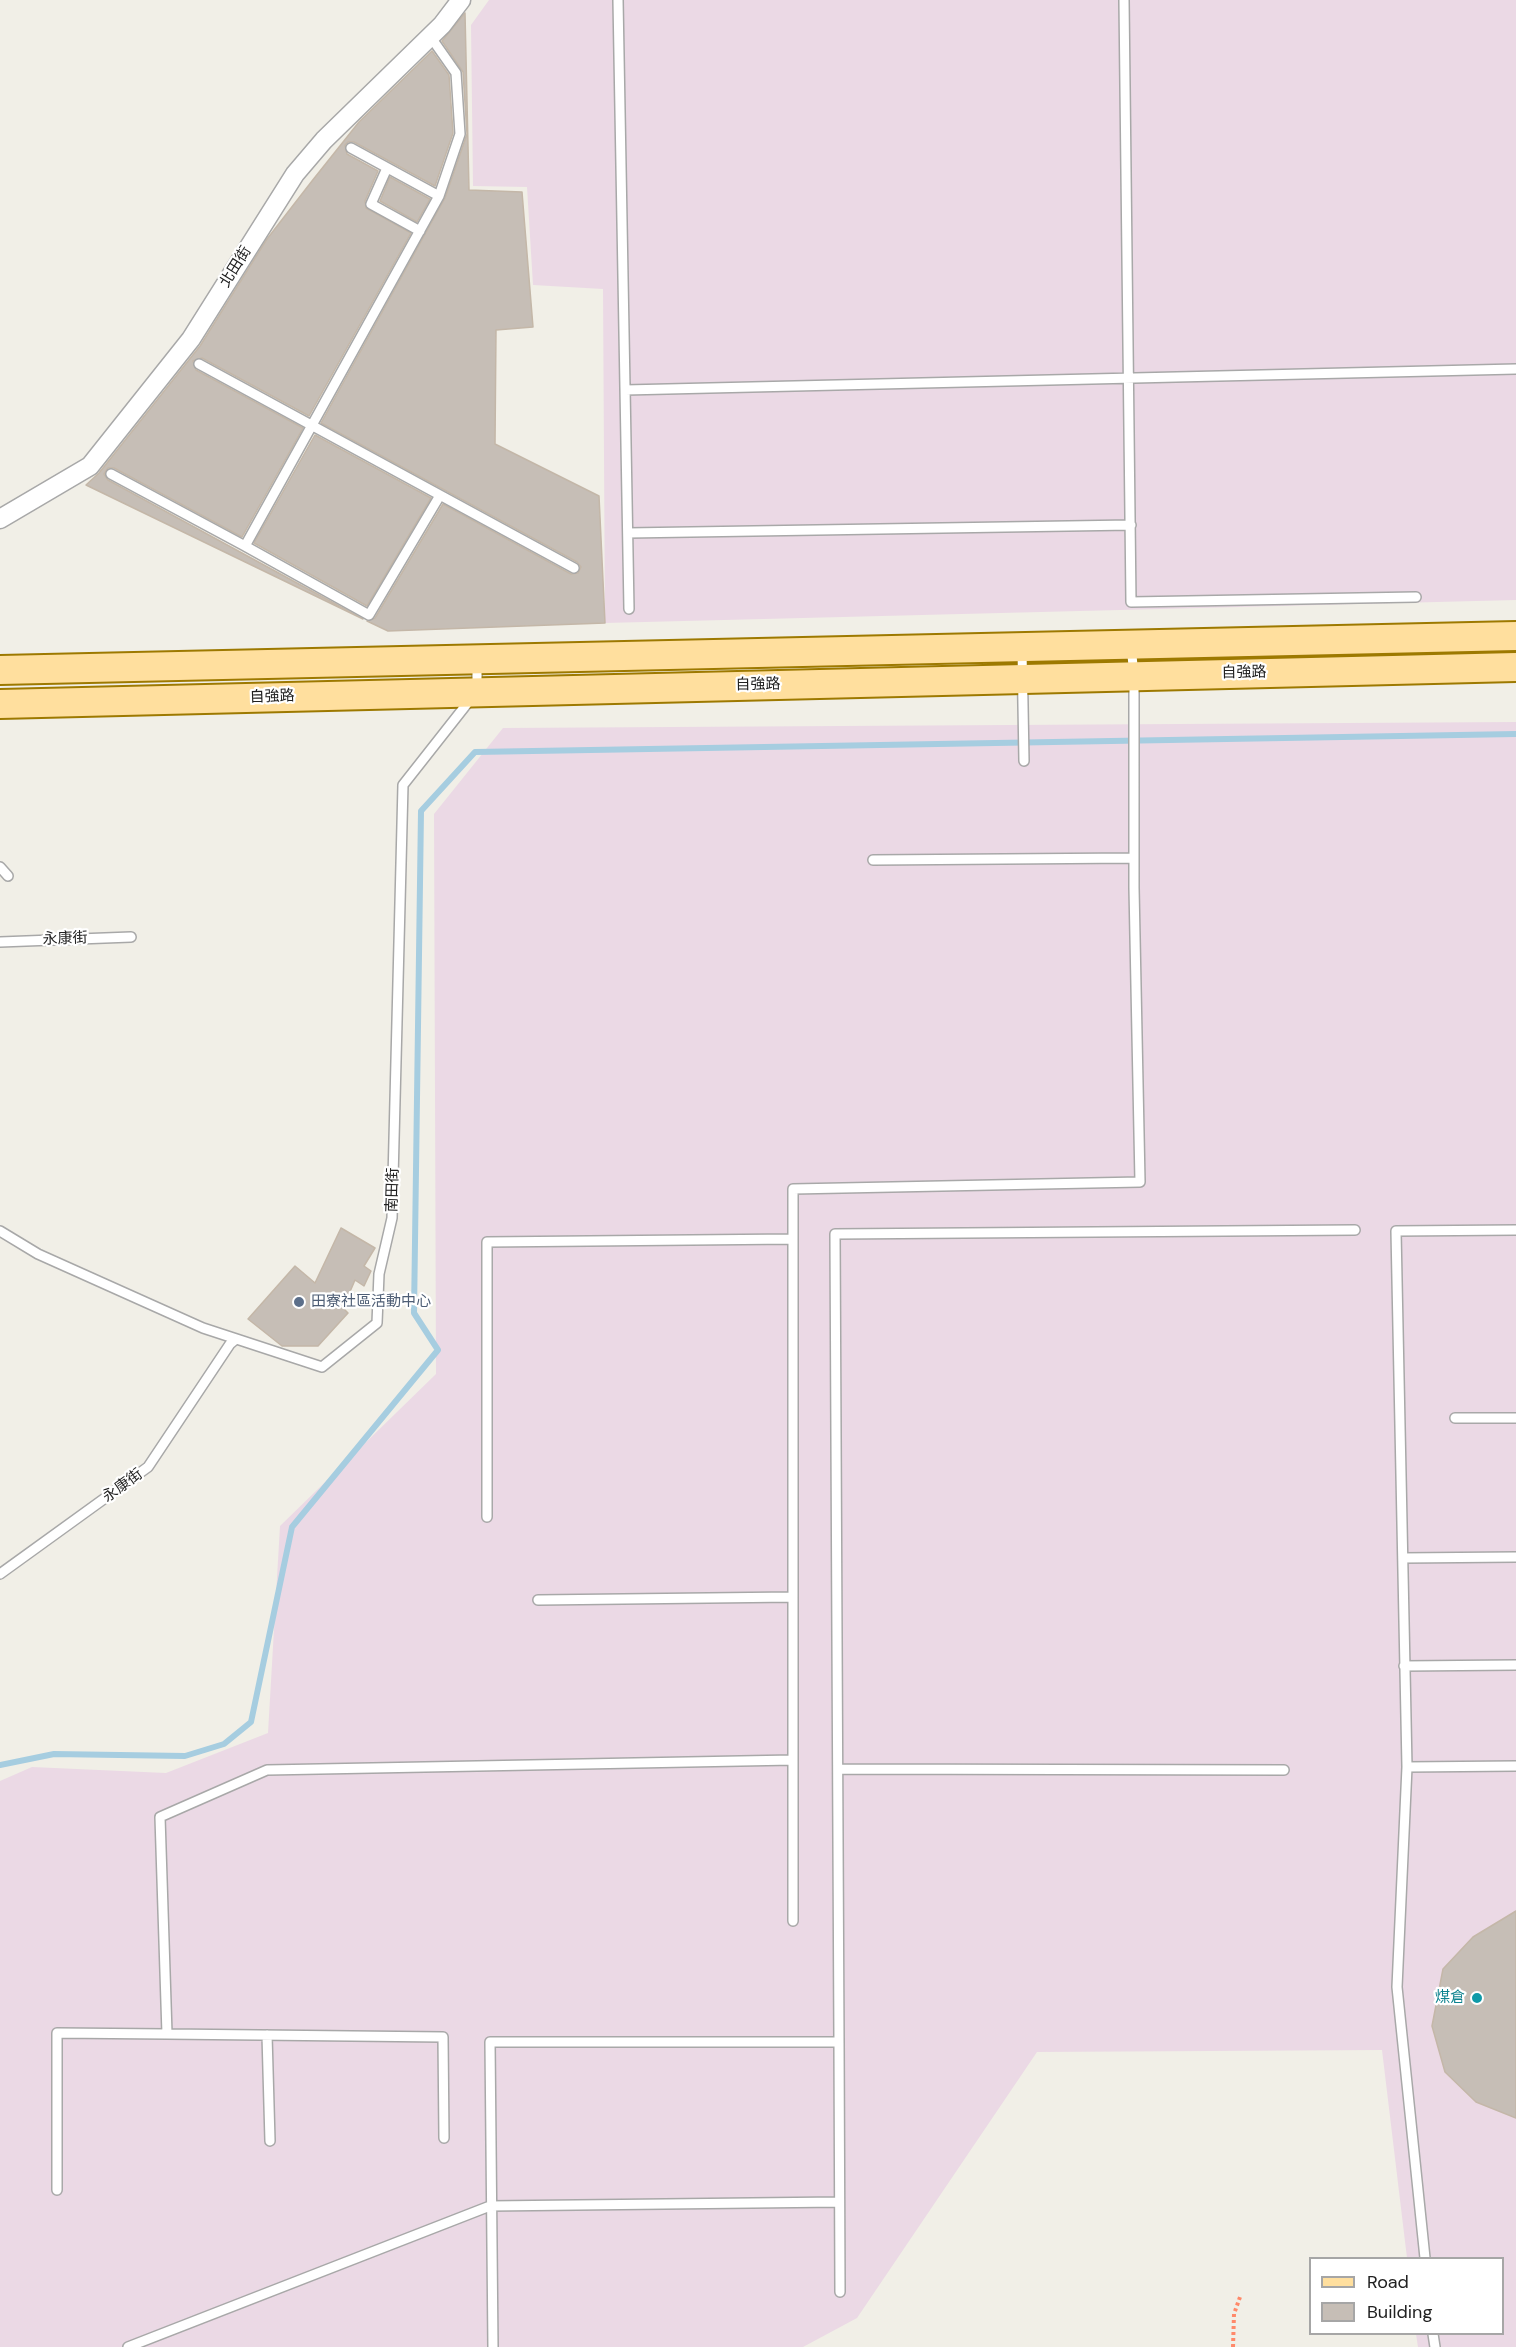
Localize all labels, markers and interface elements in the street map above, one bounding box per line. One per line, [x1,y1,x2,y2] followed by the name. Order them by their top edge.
[216,243,256,291] street label: 北田街
[1221,664,1267,682] street label: 自強路
[735,676,781,694] street label: 自強路
[249,687,295,707] street label: 自強路
[42,929,88,949] street label: 永康街
[383,1167,403,1213] street label: 南田街
[311,1293,431,1311] place label: 田寮社區活動中心
[292,1295,306,1309] marker: 田寮社區活動中心
[100,1465,146,1507] street label: 永康街
[1435,1989,1465,2007] place label: 煤倉
[1470,1991,1484,2005] marker: 煤倉
[1309,2257,1504,2335] legend
[1367,2270,1409,2294] text: Road
[1367,2300,1432,2324] text: Building

